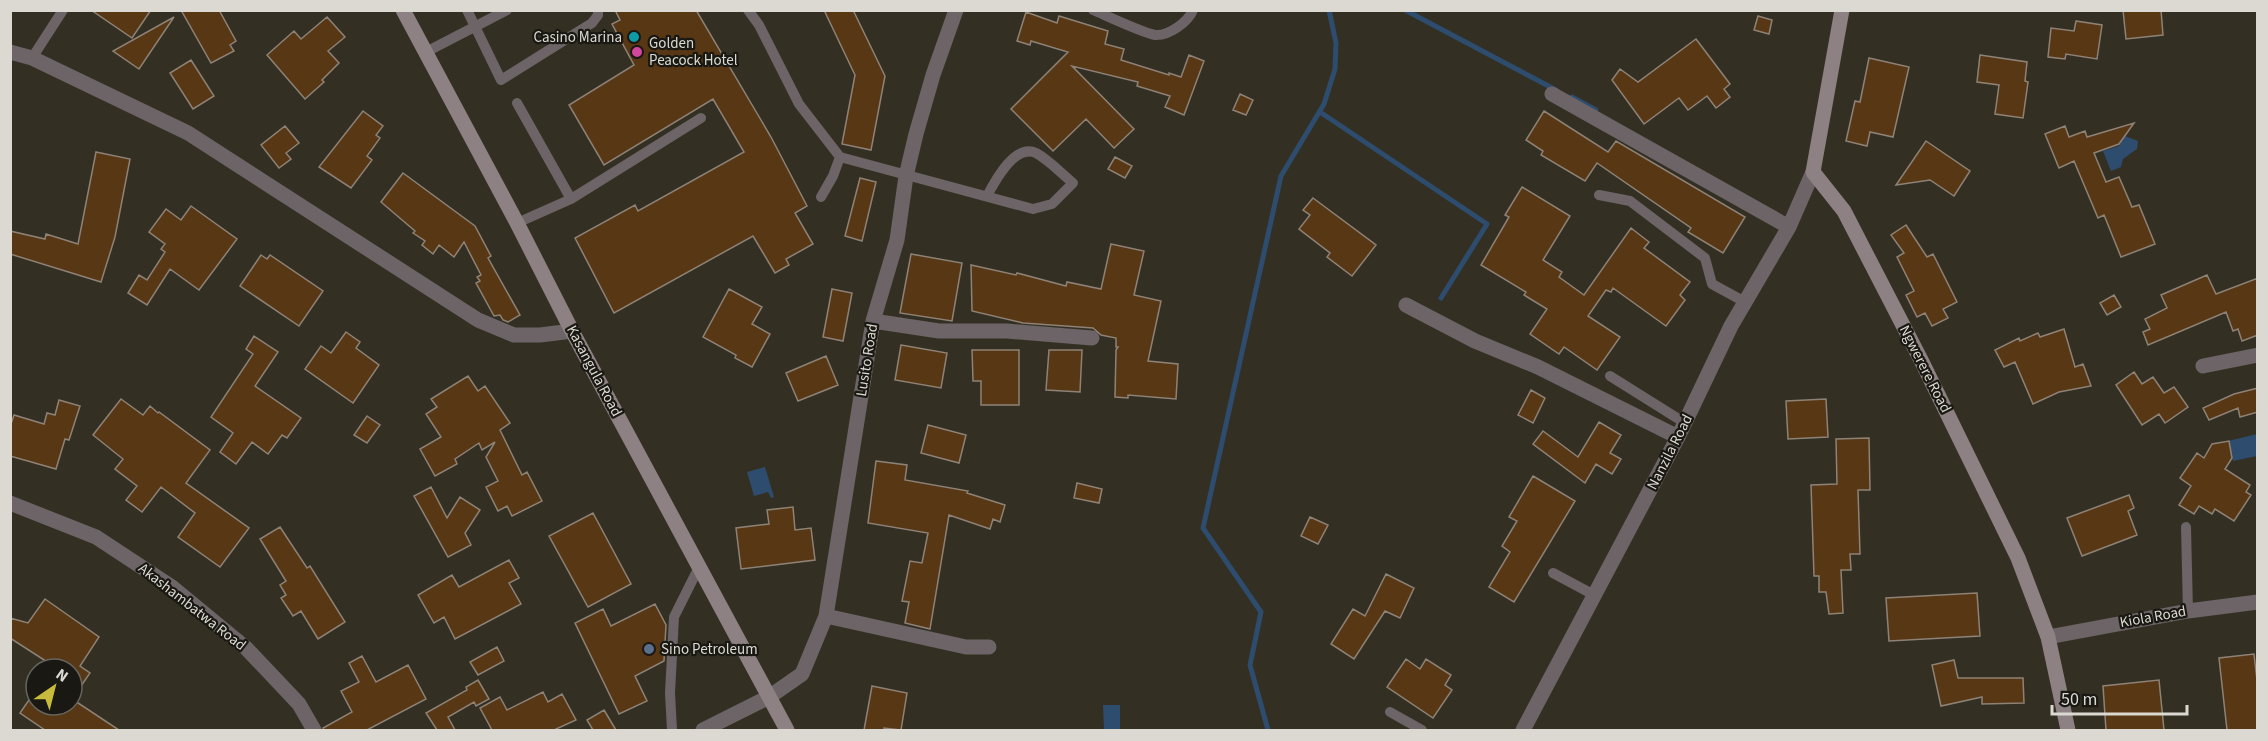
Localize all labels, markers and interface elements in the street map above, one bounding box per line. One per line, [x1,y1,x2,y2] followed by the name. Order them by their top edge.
[533,27,622,48] place label: Casino Marina
[627,30,641,44] marker: Casino Marina
[649,33,738,71] place label: Golden Peacock Hotel
[630,45,644,59] marker: Golden Peacock Hotel
[561,322,627,420] street label: Kasangula Road
[851,322,883,398] street label: Lusito Road
[1894,322,1956,416] street label: Ngwerere Road
[1642,411,1698,493] street label: Nanzila Road
[134,558,250,656] street label: Akashambatwa Road
[2118,601,2188,633] street label: Kiola Road
[661,639,758,660] place label: Sino Petroleum
[642,642,656,656] marker: Sino Petroleum
[24,657,84,717] north arrow
[51,663,73,688] text: N
[2052,678,2187,716] scale bar
[2061,687,2097,712] text: 50 m

